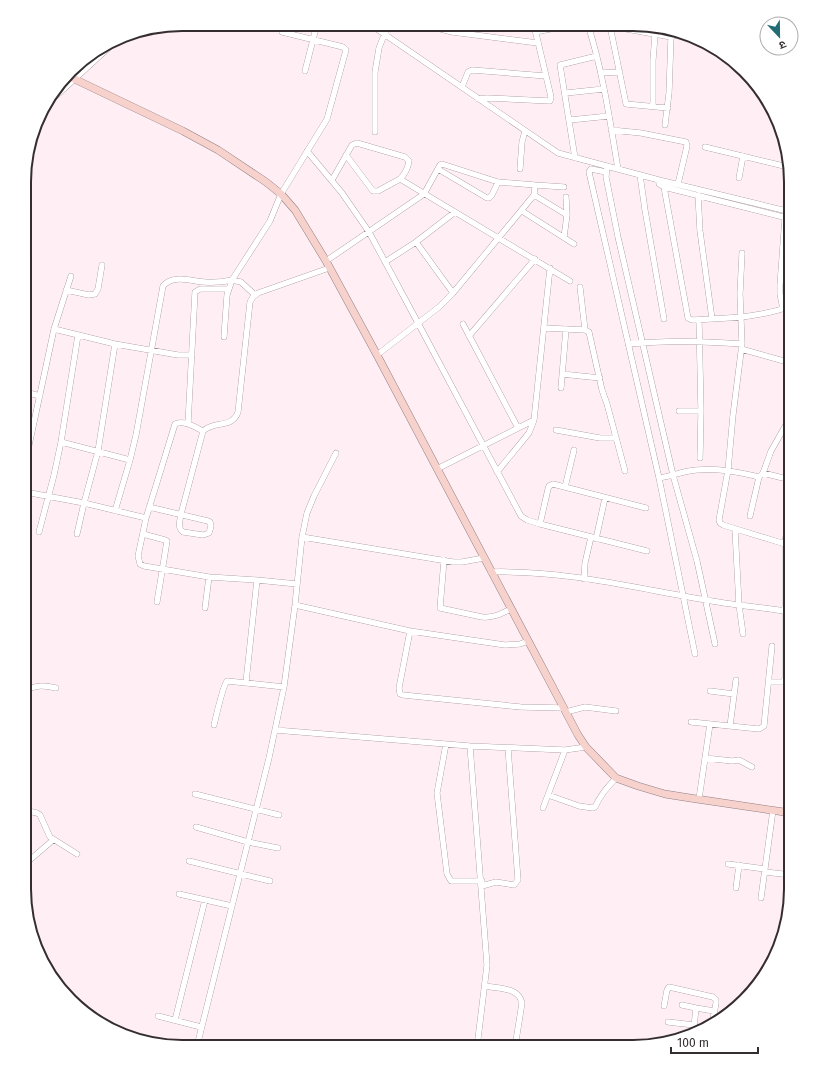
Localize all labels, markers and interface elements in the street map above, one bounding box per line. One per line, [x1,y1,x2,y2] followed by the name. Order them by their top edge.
[759,16,799,56] north arrow
[777,38,788,52] text: उ
[671,1029,758,1055] scale bar
[677,1036,709,1050] text: 100 m

